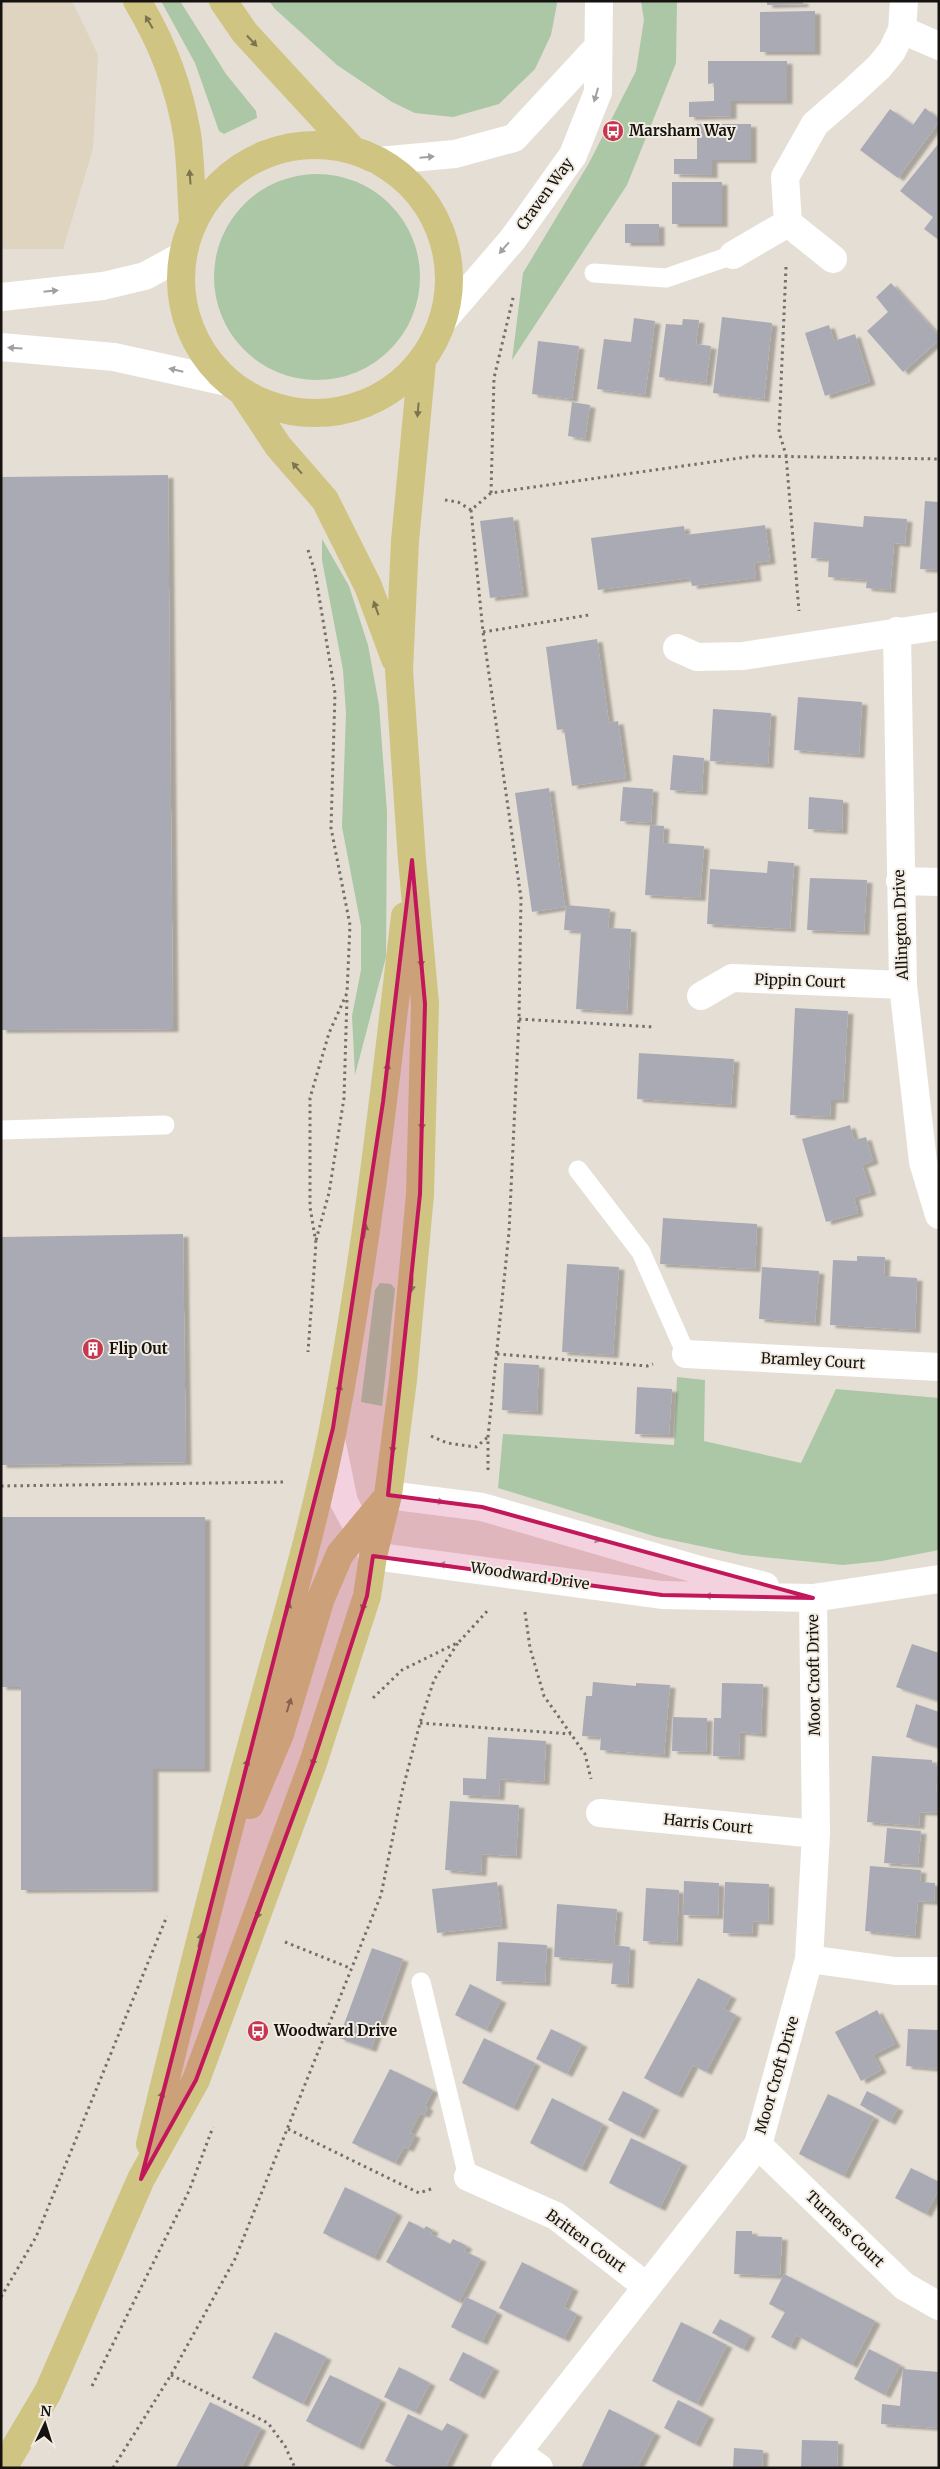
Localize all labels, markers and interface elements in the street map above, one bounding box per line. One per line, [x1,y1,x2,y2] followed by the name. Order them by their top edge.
[145,14,153,29] one-way arrow
[246,34,258,46] one-way arrow
[592,88,600,103] one-way arrow
[601,119,625,143] bus stop icon: Marsham Way
[629,121,736,140] place label: Marsham Way
[419,152,435,160] one-way arrow
[512,154,577,234] street label: Craven Way
[186,169,194,185] one-way arrow
[499,242,510,255] one-way arrow
[44,287,60,295] one-way arrow
[7,343,23,351] one-way arrow
[168,366,183,374] one-way arrow
[414,402,422,418] one-way arrow
[291,462,303,474] one-way arrow
[372,600,380,615] one-way arrow
[889,869,912,982] street label: Allington Drive
[417,953,425,969] one-way arrow
[754,969,846,992] street label: Pippin Court
[383,1062,391,1078] one-way arrow
[418,1115,426,1131] one-way arrow
[361,1223,369,1239] one-way arrow
[408,1277,416,1293] one-way arrow
[81,1337,105,1361] building icon: Flip Out
[109,1339,168,1358] place label: Flip Out
[760,1348,866,1373] street label: Bramley Court
[336,1383,344,1399] one-way arrow
[389,1438,397,1454] one-way arrow
[429,1497,445,1505] one-way arrow
[587,1536,602,1544] one-way arrow
[468,1558,591,1593] street label: Woodward Drive
[438,1561,454,1569] one-way arrow
[704,1592,720,1600] one-way arrow
[360,1597,367,1612] one-way arrow
[284,1602,292,1617] one-way arrow
[803,1614,824,1736] street label: Moor Croft Drive
[286,1697,294,1712] one-way arrow
[310,1752,318,1767] one-way arrow
[242,1759,250,1774] one-way arrow
[662,1809,754,1838] street label: Harris Court
[255,1904,262,1919] one-way arrow
[196,1933,204,1948] one-way arrow
[751,2014,802,2136] street label: Moor Croft Drive
[246,2019,270,2043] bus stop icon: Woodward Drive
[273,2021,397,2040] place label: Woodward Drive
[157,2090,165,2105] one-way arrow
[802,2186,889,2271] street label: Turners Court
[542,2205,630,2276] street label: Britten Court
[20,2399,70,2449] north arrow
[40,2402,52,2420] text: N

